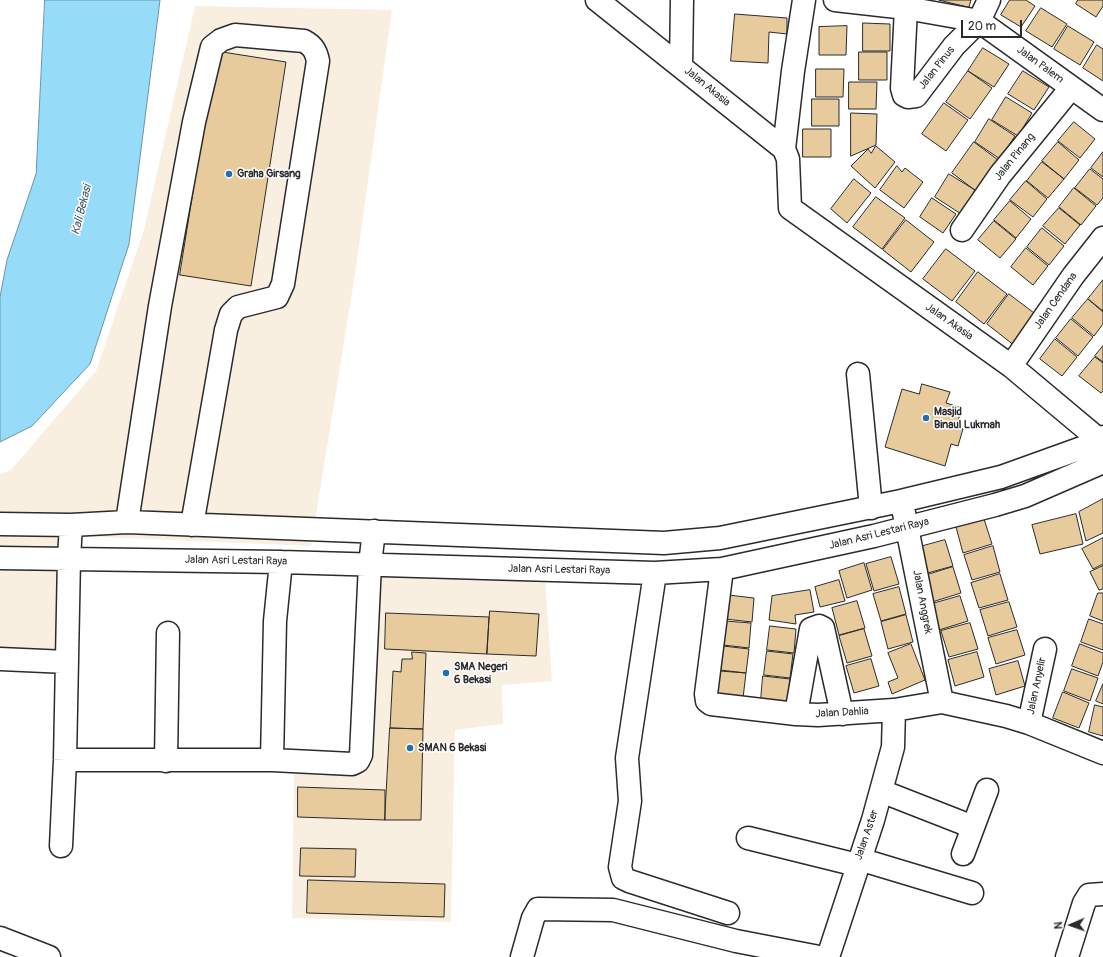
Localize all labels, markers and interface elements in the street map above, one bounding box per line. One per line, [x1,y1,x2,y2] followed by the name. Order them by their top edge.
[963,12,1024,38] scale bar
[968,19,996,34] text: 20 m
[916,44,958,92] street label: Jalan Pinus
[1014,44,1066,86] street label: Jalan Palem
[681,64,733,110] street label: Jalan Akasia
[992,131,1038,183] street label: Jalan Pinang
[237,167,301,181] place label: Graha Girsang
[224,169,234,179] marker: Graha Girsang
[69,183,95,237] water label: Kali Bekasi
[1032,270,1080,332] street label: Jalan Cendana
[923,301,975,343] street label: Jalan Akasia
[934,405,1000,431] place label: Masjid Binaul Lukmah
[921,413,931,423] marker: Masjid Binaul Lukmah
[828,515,930,553] street label: Jalan Asri Lestari Raya
[185,554,287,568] street label: Jalan Asri Lestari Raya
[508,563,610,577] street label: Jalan Asri Lestari Raya
[909,569,935,635] street label: Jalan Anggrek
[1025,656,1049,716] street label: Jalan Anyelir
[454,660,508,686] place label: SMA Negeri 6 Bekasi
[441,668,451,678] marker: SMA Negeri 6 Bekasi
[815,705,869,721] street label: Jalan Dahlia
[418,741,486,755] place label: SMAN 6 Bekasi
[405,743,415,753] marker: SMAN 6 Bekasi
[852,808,882,862] street label: Jalan Aster
[1051,905,1091,945] north arrow
[1052,921,1065,929] text: N

